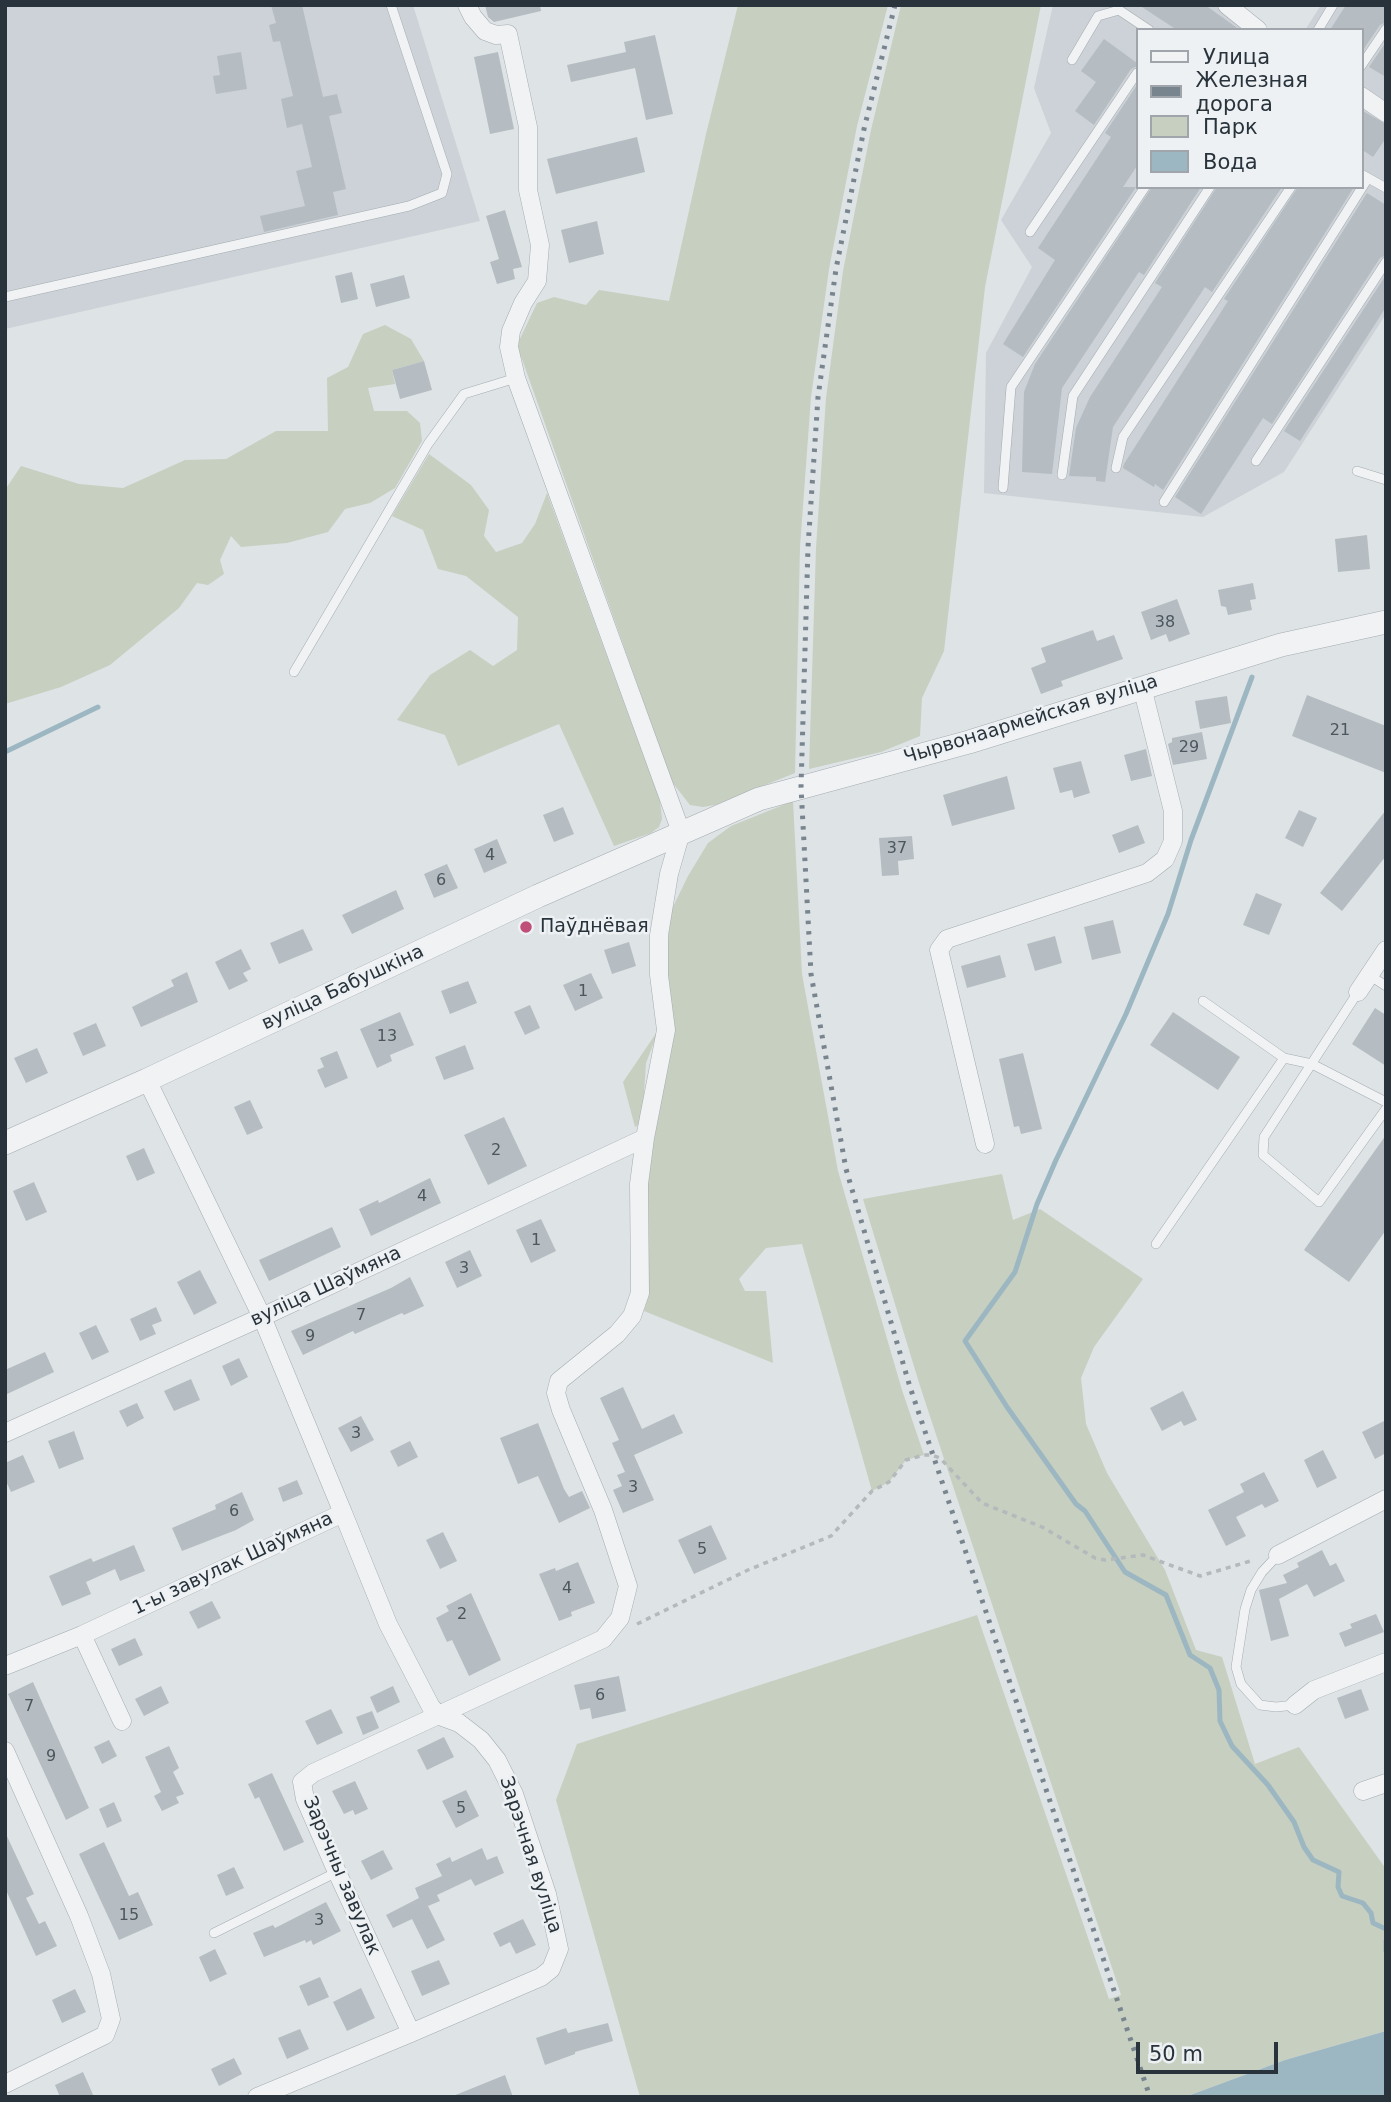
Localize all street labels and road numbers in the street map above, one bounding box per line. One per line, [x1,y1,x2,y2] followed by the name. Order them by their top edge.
[901,670,1161,770] street label: Чырвонаармейская вуліца
[258,940,428,1036] street label: вуліца Бабушкіна
[247,1242,405,1332] street label: вуліца Шаўмяна
[129,1507,337,1621] street label: 1-ы завулак Шаўмяна
[494,1774,566,1936] street label: Зарэчная вуліца
[297,1793,385,1959] street label: Зарэчны завулак

